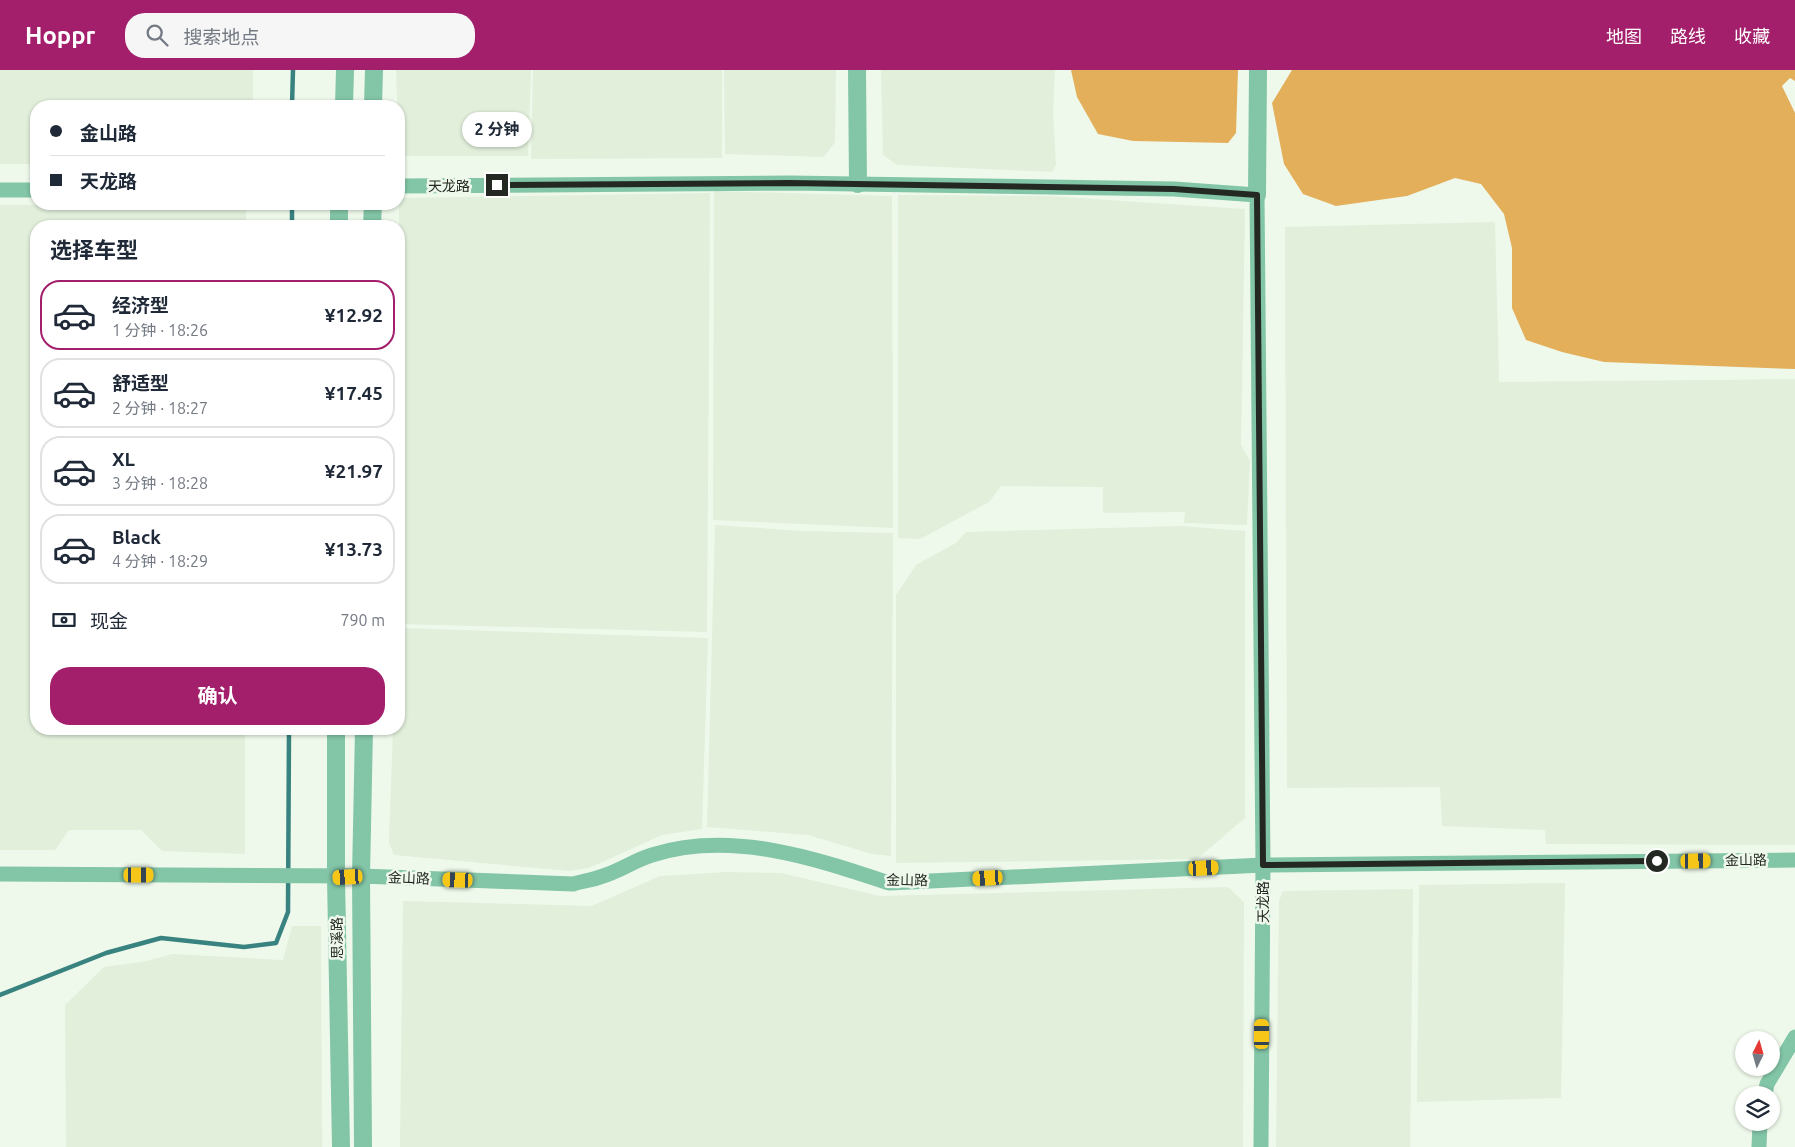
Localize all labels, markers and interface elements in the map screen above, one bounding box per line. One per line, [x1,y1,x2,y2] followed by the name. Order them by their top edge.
[125,13,475,58] search box
[143,21,171,49] icon: search
[25,22,95,49] text: Hoppr
[183,26,259,48] text: 搜索地点
[1606,26,1642,46] text: 地图
[1670,26,1706,46] text: 路线
[1734,26,1770,46] text: 收藏
[462,112,532,148] callout: 2 分钟
[475,120,519,138] text: 2 分钟
[80,122,137,144] text: 金山路
[80,170,137,192] text: 天龙路
[486,174,508,196] route end
[428,178,470,194] street label: 天龙路
[50,237,138,262] text: 选择车型
[52,293,97,338] icon: car
[112,294,169,316] text: 经济型
[325,304,383,326] text: ¥12.92
[112,321,208,339] text: 1 分钟 · 18:26
[52,371,97,416] icon: car
[112,372,169,394] text: 舒适型
[325,382,383,404] text: ¥17.45
[112,399,208,417] text: 2 分钟 · 18:27
[112,448,135,470] text: XL
[52,449,97,494] icon: car
[325,460,383,482] text: ¥21.97
[112,474,208,492] text: 3 分钟 · 18:28
[112,526,161,548] text: Black
[52,527,97,572] icon: car
[325,538,383,560] text: ¥13.73
[112,552,208,570] text: 4 分钟 · 18:29
[50,606,78,634] icon: cash
[90,610,128,632] text: 现金
[340,611,385,629] text: 790 m
[50,667,385,725] button: 确认
[1646,850,1668,872] route start
[1725,852,1767,868] street label: 金山路
[1680,853,1711,869] car
[1188,860,1219,876] car
[124,868,154,883] car
[332,869,363,885] car
[388,869,430,887] street label: 金山路
[972,870,1003,886] car
[442,872,473,888] car
[886,872,928,888] street label: 金山路
[1255,881,1271,923] street label: 天龙路
[329,917,345,959] street label: 思溪路
[1254,1019,1269,1049] car
[1735,1031,1780,1076] north arrow
[1735,1031,1780,1131] map controls
[1735,1086,1780,1131] button: layers

